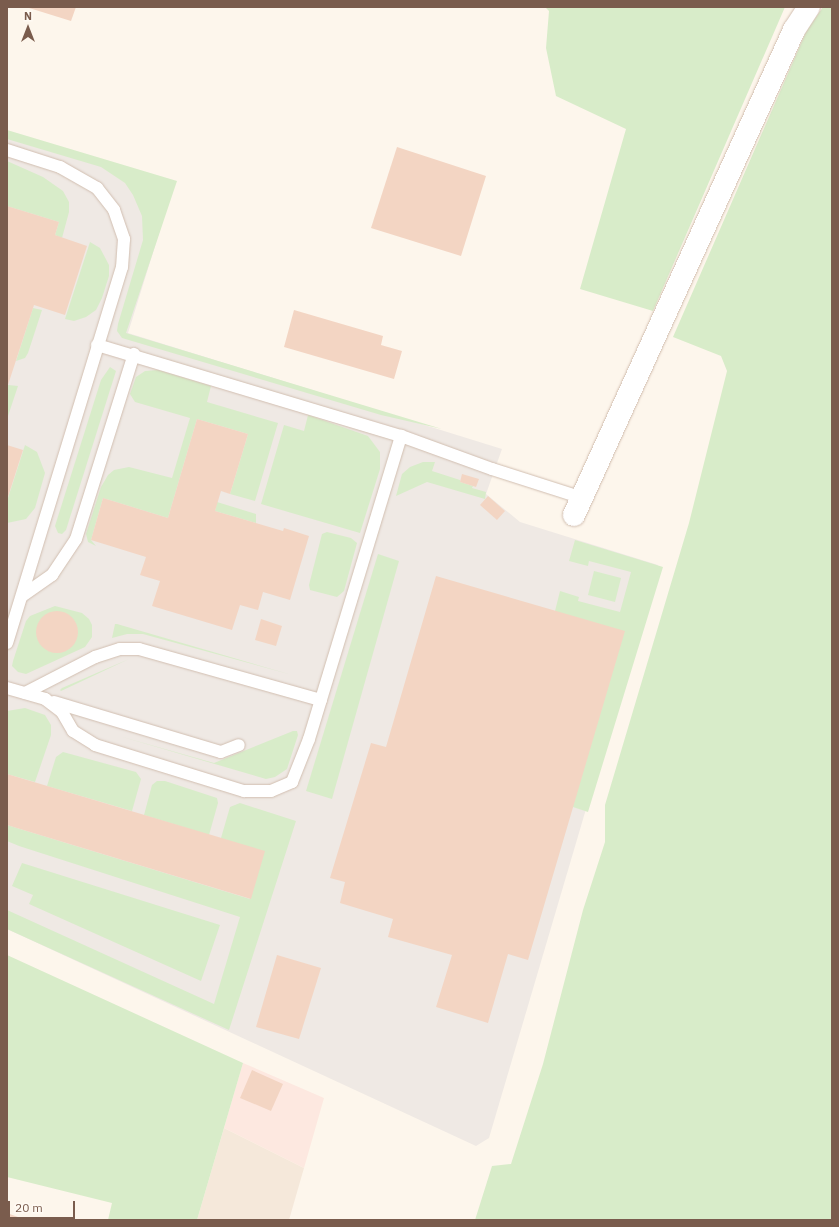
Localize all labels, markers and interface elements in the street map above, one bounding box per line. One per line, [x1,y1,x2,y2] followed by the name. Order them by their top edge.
[8,8,48,48] north arrow
[24,9,32,23] text: N
[10,1193,77,1219] scale bar
[15,1200,43,1215] text: 20 m

